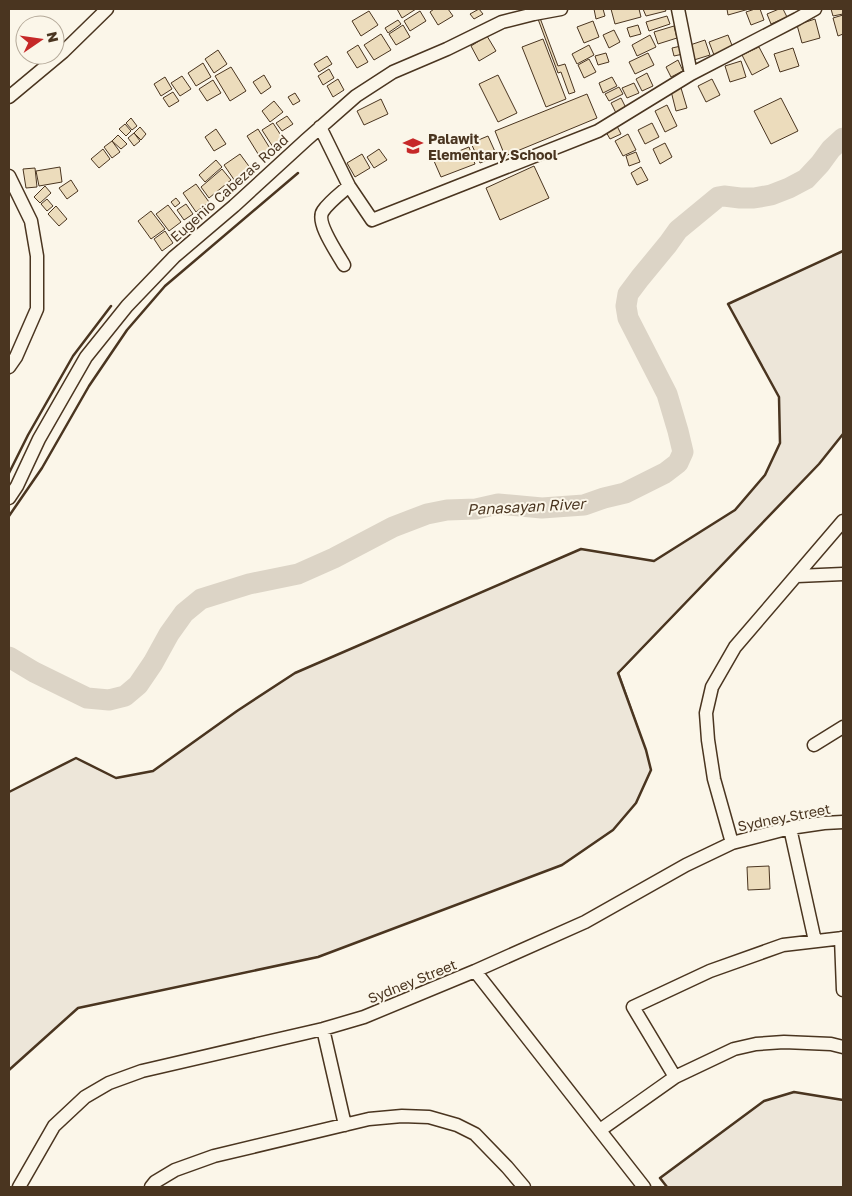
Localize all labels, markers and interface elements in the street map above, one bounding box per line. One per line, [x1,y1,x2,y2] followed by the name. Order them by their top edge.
[15,15,65,65] north arrow
[44,30,63,44] text: N
[428,130,558,163] place label: Palawit Elementary School
[167,131,291,245] street label: Eugenio Cabezas Road
[402,135,424,157] school or university icon: Palawit Elementary School
[466,494,588,519] water label: Panasayan River
[736,800,832,834] street label: Sydney Street
[365,955,459,1007] street label: Sydney Street

